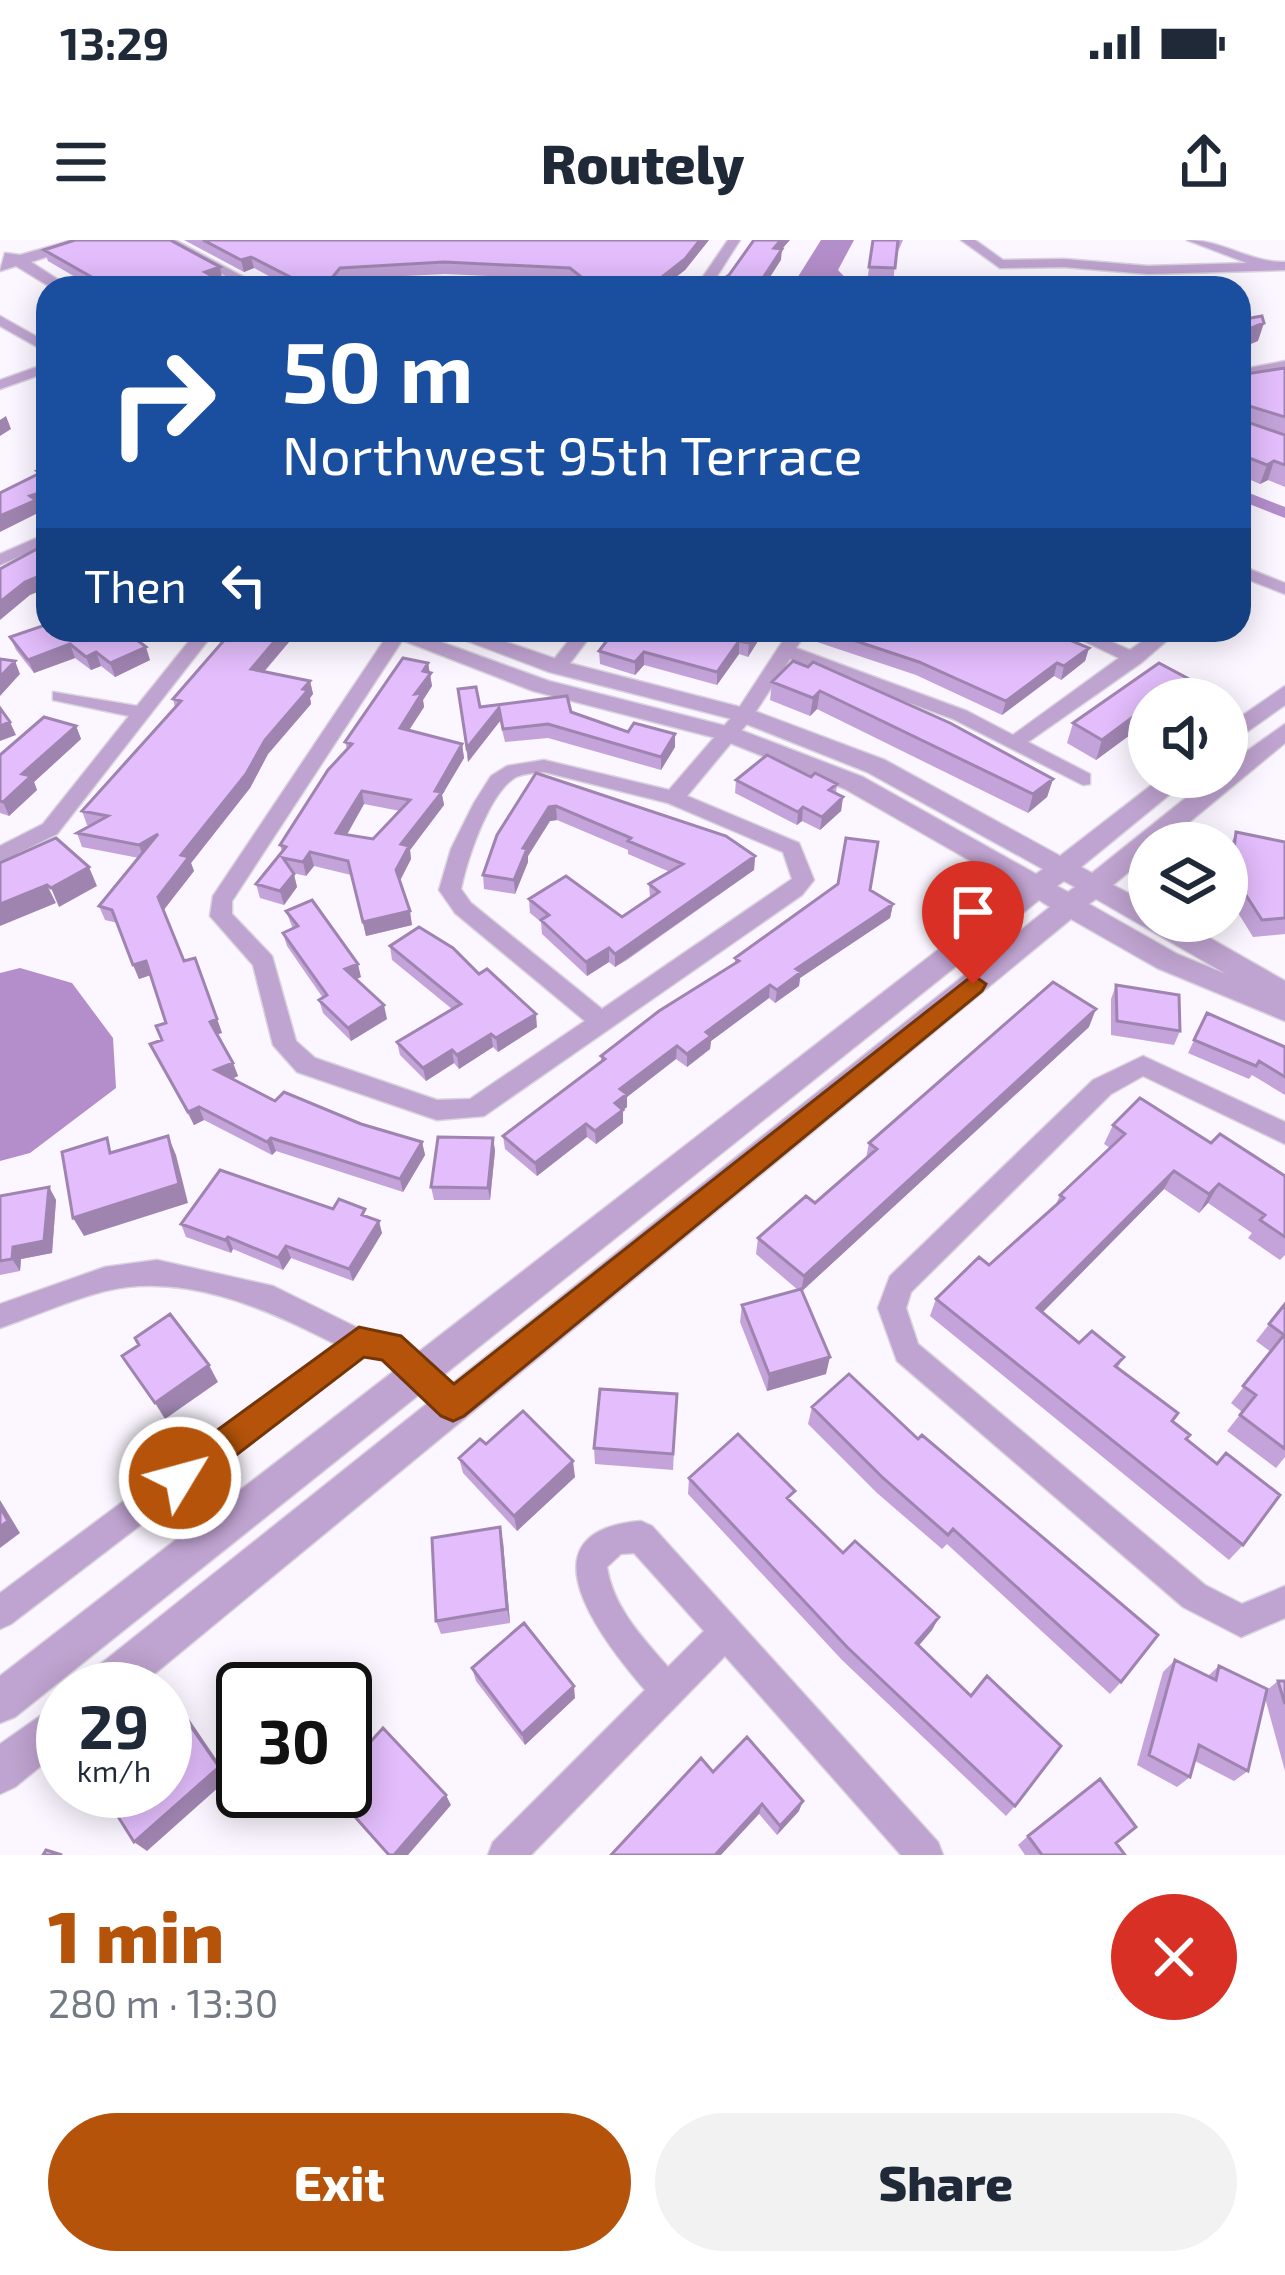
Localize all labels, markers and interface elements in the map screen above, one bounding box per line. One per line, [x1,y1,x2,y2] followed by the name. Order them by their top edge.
[60,15,169,69] text: 13:29
[48,129,114,195] icon: menu
[1171,129,1237,195] icon: share
[541,130,744,195] text: Routely
[282,319,474,420] text: 50 m
[84,324,240,480] icon: right
[282,421,863,486] text: Northwest 95th Terrace
[211,552,277,618] icon: left
[84,558,187,612] text: Then
[1128,678,1248,942] map controls
[1128,678,1248,798] button: sound
[1128,822,1248,942] button: layers
[922,861,1024,984] pin
[940,879,1006,945] icon: arrive
[117,1415,243,1541] position arrow
[216,1662,372,1818] speed limit sign: 30
[79,1689,149,1761] text: 29
[77,1752,151,1788] text: km/h
[48,1891,224,1977] text: 1 min
[1111,1894,1237,2020] button: close
[48,1979,278,2026] text: 280 m · 13:30
[48,2113,631,2251] button: Exit
[655,2113,1237,2251] button: Share

